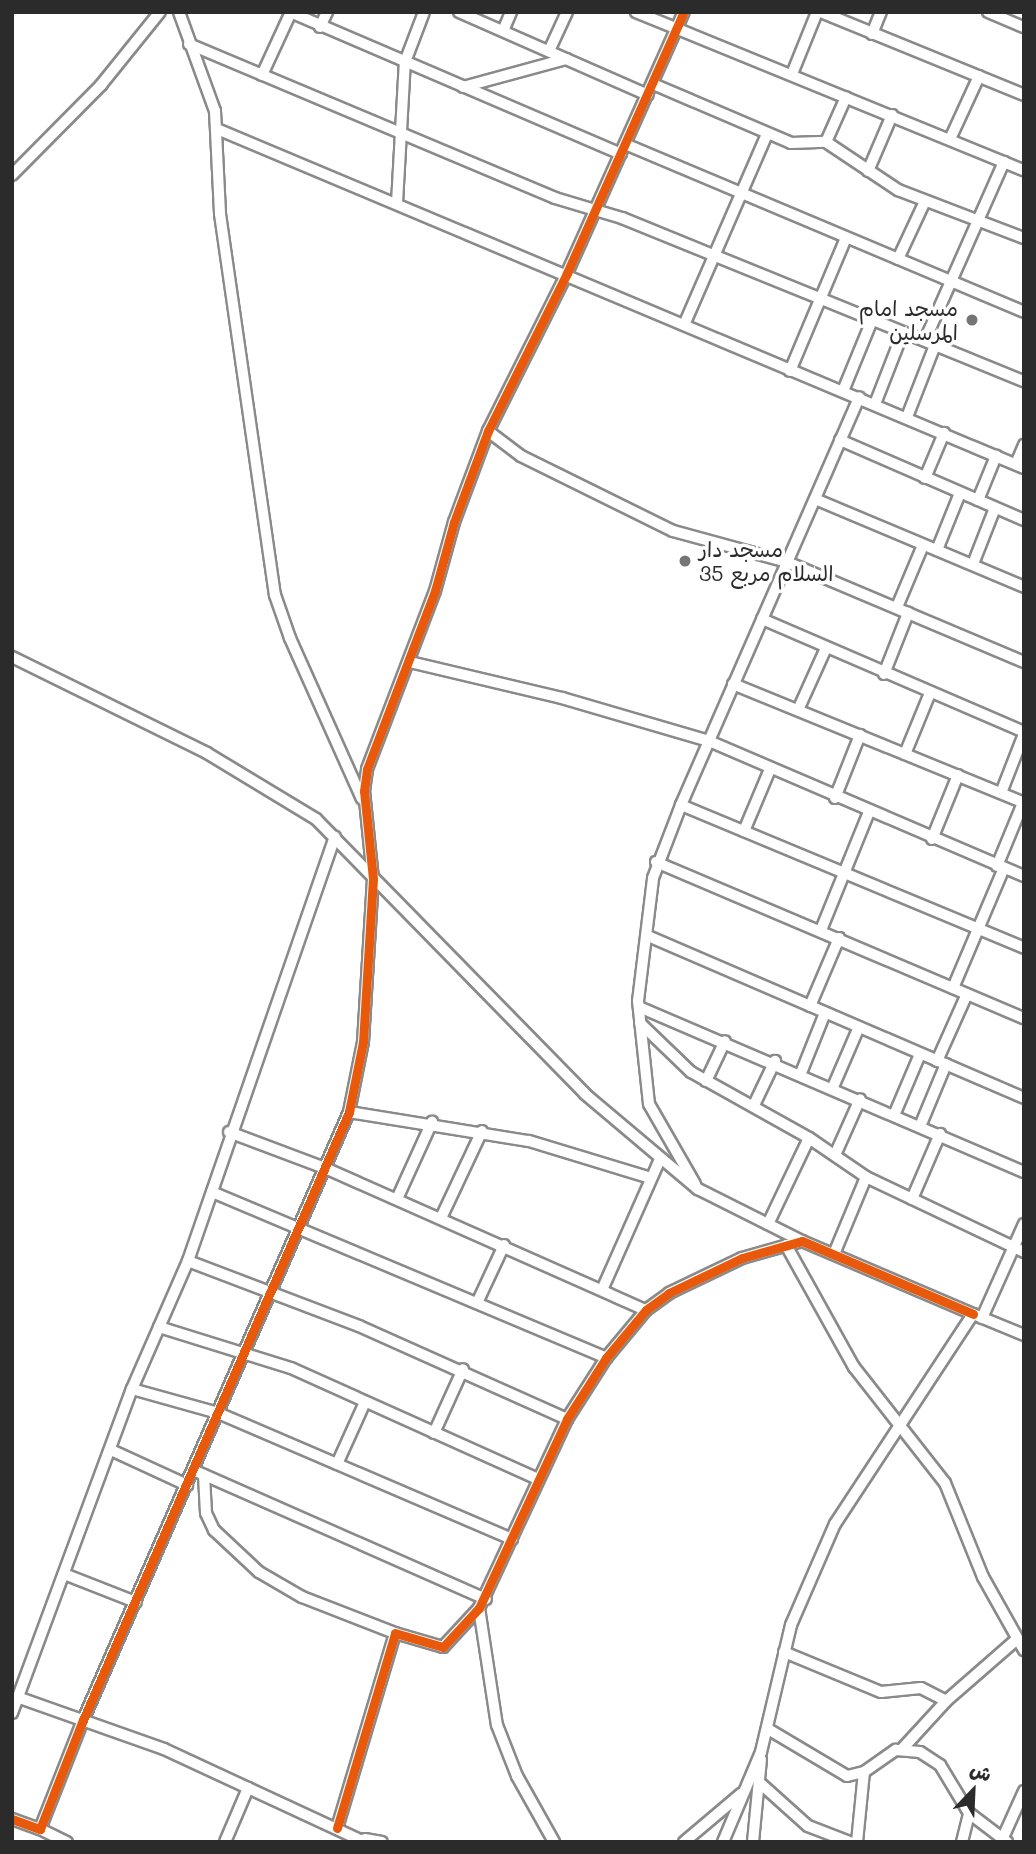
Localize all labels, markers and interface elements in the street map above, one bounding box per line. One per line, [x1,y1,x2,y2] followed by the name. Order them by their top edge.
[859,295,958,345] place label: مسجد امام المرسلين
[964,312,980,328] marker: مسجد امام المرسلين
[699,536,833,586] place label: مسجد دار السلام مربع 35
[677,553,693,569] marker: مسجد دار السلام مربع 35
[938,1756,1008,1826] north arrow
[967,1756,996,1787] text: ش

